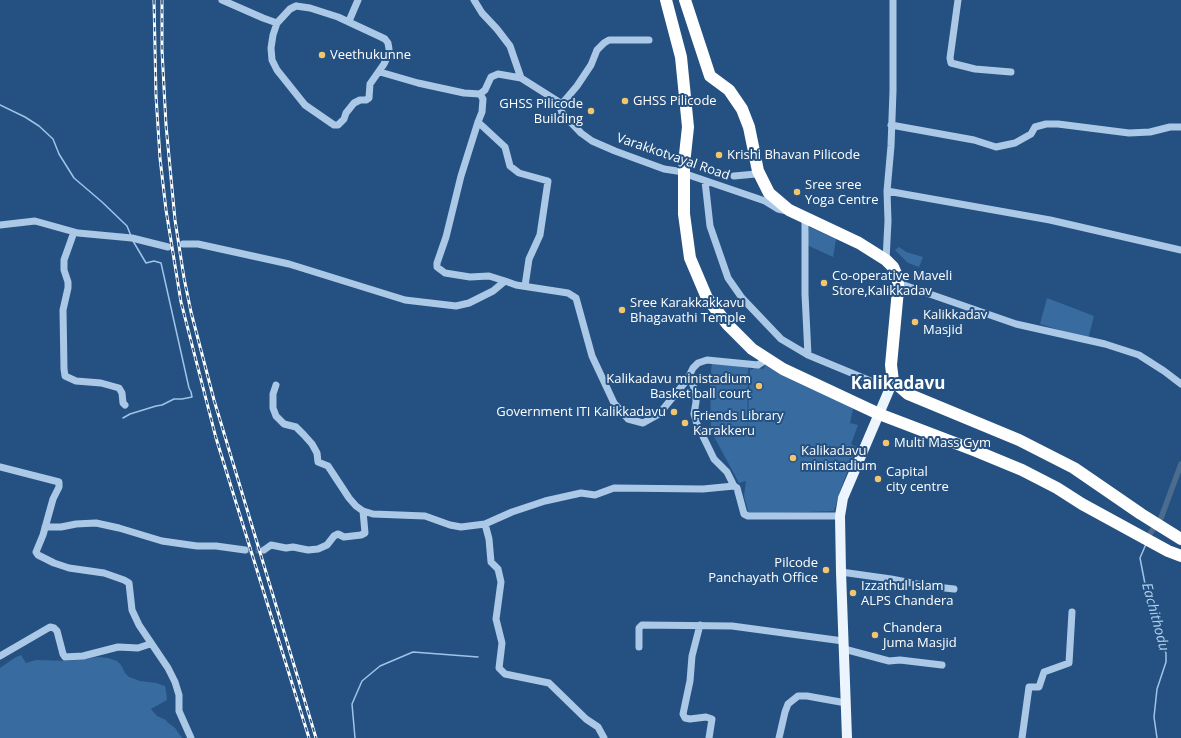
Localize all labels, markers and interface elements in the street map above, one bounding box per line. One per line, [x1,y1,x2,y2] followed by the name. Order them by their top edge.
[330,47,411,63] place label: Veethukunne
[317,50,327,60] marker: Veethukunne
[633,93,717,109] place label: GHSS Pilicode
[499,96,583,127] place label: GHSS Pilicode Building
[620,96,630,106] marker: GHSS Pilicode
[586,106,596,116] marker: GHSS Pilicode Building
[614,130,732,184] street label: Varakkotvayal Road
[727,147,860,163] place label: Krishi Bhavan Pilicode
[714,150,724,160] marker: Krishi Bhavan Pilicode
[805,177,878,208] place label: Sree sree Yoga Centre
[792,187,802,197] marker: Sree sree Yoga Centre
[832,268,952,299] place label: Co-operative Maveli Store,Kalikkadav
[819,278,829,288] marker: Co-operative Maveli Store,Kalikkadav
[630,295,746,326] place label: Sree Karakkakkavu Bhagavathi Temple
[617,305,627,315] marker: Sree Karakkakkavu Bhagavathi Temple
[923,307,987,338] place label: Kalikkadav Masjid
[910,317,920,327] marker: Kalikkadav Masjid
[606,371,751,402] place label: Kalikadavu ministadium Basket ball court
[851,374,945,394] district label: Kalikadavu
[754,381,764,391] marker: Kalikadavu ministadium Basket ball court
[496,404,666,420] place label: Government ITI Kalikkadavu
[669,407,679,417] marker: Government ITI Kalikkadavu
[693,408,783,439] place label: Friends Library Karakkeru
[680,418,690,428] marker: Friends Library Karakkeru
[894,435,991,451] place label: Multi Mass Gym
[881,438,891,448] marker: Multi Mass Gym
[801,443,877,474] place label: Kalikadavu ministadium
[788,453,798,463] marker: Kalikadavu ministadium
[886,464,949,495] place label: Capital city centre
[873,474,883,484] marker: Capital city centre
[708,555,818,586] place label: Pilcode Panchayath Office
[821,565,831,575] marker: Pilcode Panchayath Office
[861,578,953,609] place label: Izzathul Islam ALPS Chandera
[1138,581,1172,653] water label: Eachithodu
[848,588,858,598] marker: Izzathul Islam ALPS Chandera
[883,620,957,651] place label: Chandera Juma Masjid
[870,630,880,640] marker: Chandera Juma Masjid

